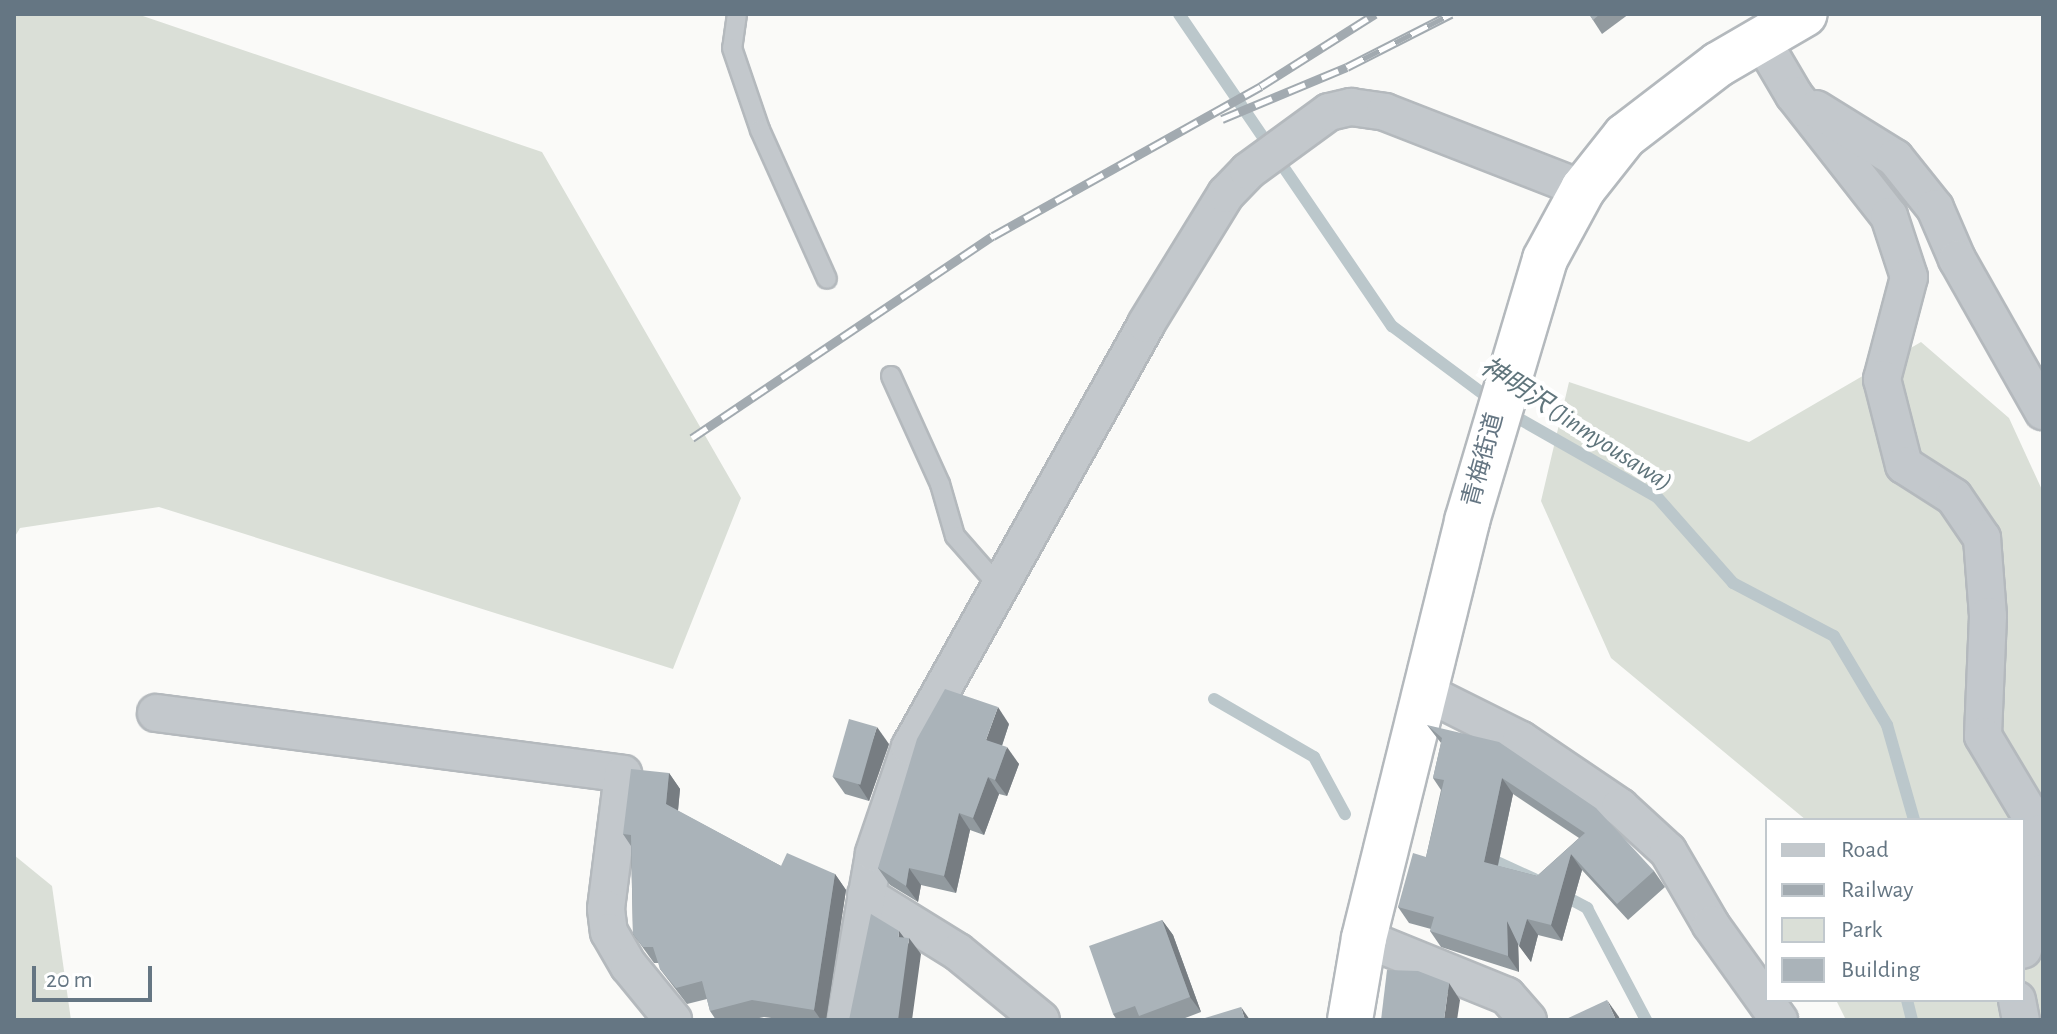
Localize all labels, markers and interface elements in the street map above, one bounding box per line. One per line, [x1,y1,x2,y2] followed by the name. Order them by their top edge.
[1474,351,1678,499] water label: 神明沢 (Jinmyousawa)
[1458,410,1510,510] street label: 青梅街道
[1765,818,2025,1002] legend
[1841,838,1889,862] text: Road
[1841,878,1913,902] text: Railway
[1841,918,1882,942] text: Park
[36,950,156,1000] scale bar
[1841,958,1920,982] text: Building
[46,968,93,992] text: 20 m

